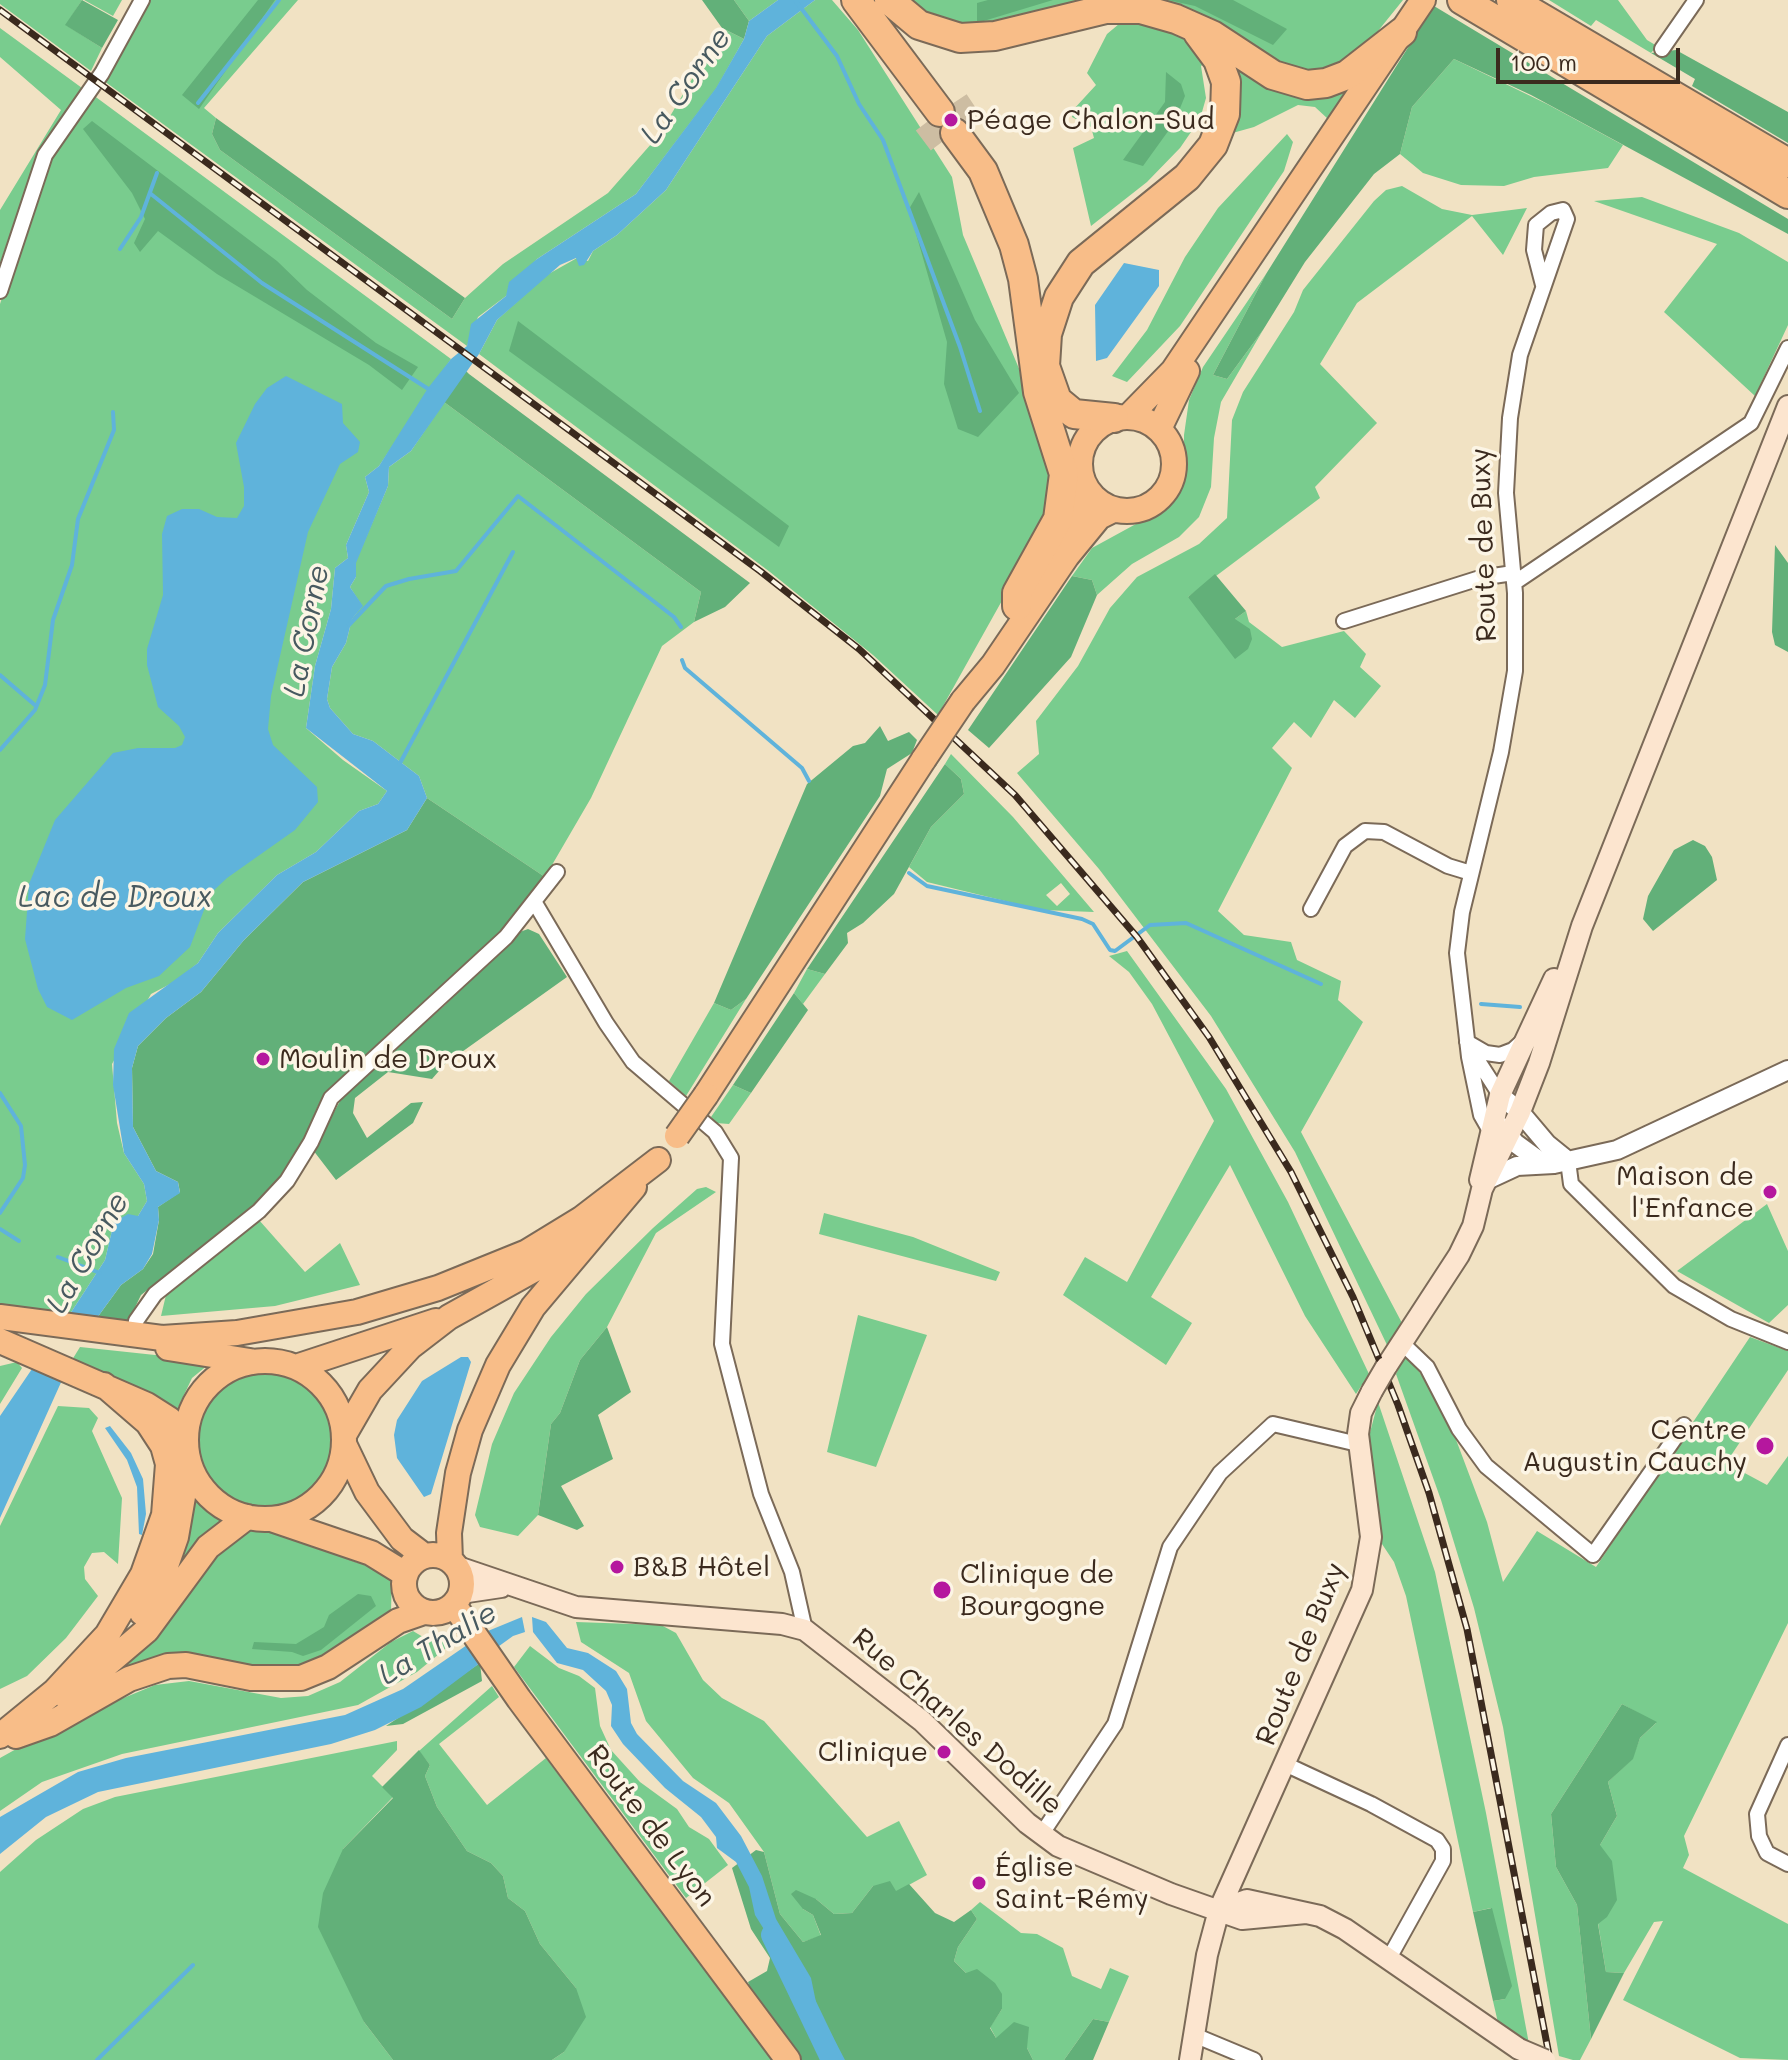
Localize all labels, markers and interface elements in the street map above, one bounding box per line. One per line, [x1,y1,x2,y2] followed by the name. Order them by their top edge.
[633,21,739,151] water label: La Corne
[1500,32,1684,82] scale bar
[1510,46,1577,77] text: 100 m
[967,103,1214,137] place label: Péage Chalon-Sud
[942,111,960,129] marker: Péage Chalon-Sud
[1464,447,1504,643] street label: Route de Buxy
[277,562,337,700] water label: La Corne
[18,880,212,916] water label: Lac de Droux
[279,1042,497,1076] place label: Moulin de Droux
[254,1050,272,1068] marker: Moulin de Droux
[1616,1159,1754,1225] place label: Maison de l'Enfance
[1761,1183,1779,1201] marker: Maison de l'Enfance
[39,1186,137,1320] water label: La Corne
[1522,1413,1747,1479] place label: Centre Augustin Cauchy
[1754,1435,1776,1457] marker: Centre Augustin Cauchy
[633,1550,770,1584] place label: B&B Hôtel
[960,1557,1114,1623] place label: Clinique de Bourgogne
[608,1558,626,1576] marker: B&B Hôtel
[1249,1558,1353,1750] street label: Route de Buxy
[931,1579,953,1601] marker: Clinique de Bourgogne
[372,1595,504,1693] water label: La Thalie
[845,1622,1069,1822] street label: Rue Charles Dodille
[818,1735,928,1769] place label: Clinique
[579,1738,723,1914] street label: Route de Lyon
[935,1743,953,1761] marker: Clinique
[995,1850,1149,1916] place label: Église Saint-Rémy
[970,1874,988,1892] marker: Église Saint-Rémy

